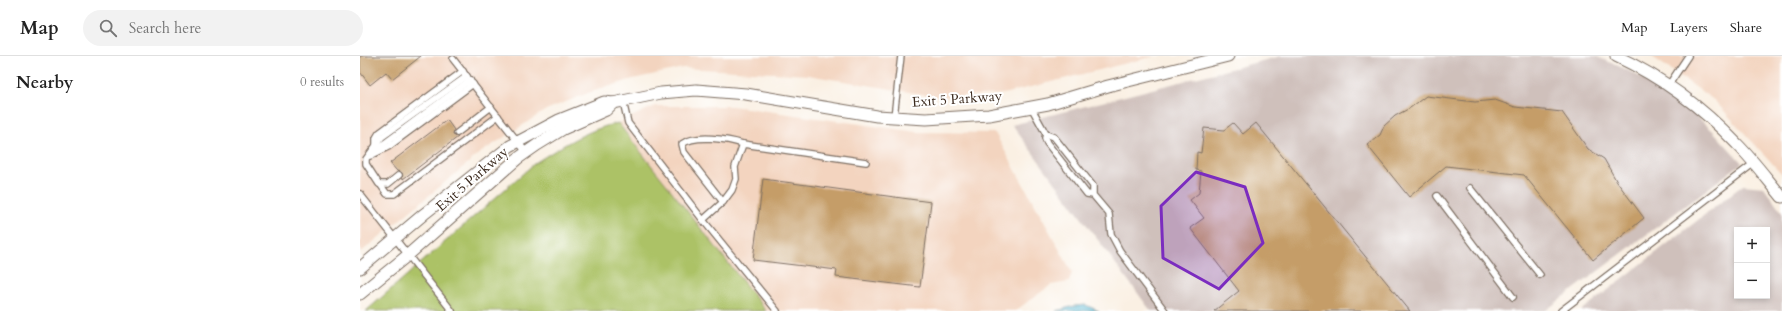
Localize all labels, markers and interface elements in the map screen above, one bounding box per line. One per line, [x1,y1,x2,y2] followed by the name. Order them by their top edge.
[83,10,363,46] search box
[20,15,59,41] text: Map
[97,17,119,39] icon: search
[129,18,201,38] text: Search here
[1621,18,1648,37] text: Map
[1670,18,1708,37] text: Layers
[1730,18,1762,37] text: Share
[16,71,73,94] text: Nearby
[300,73,344,91] text: 0 results
[911,86,1003,112] street label: Exit 5 Parkway
[432,142,513,216] street label: Exit 5 Parkway
[1734,227,1770,299] map controls
[1734,227,1770,263] button: +
[1734,263,1770,299] button: −

